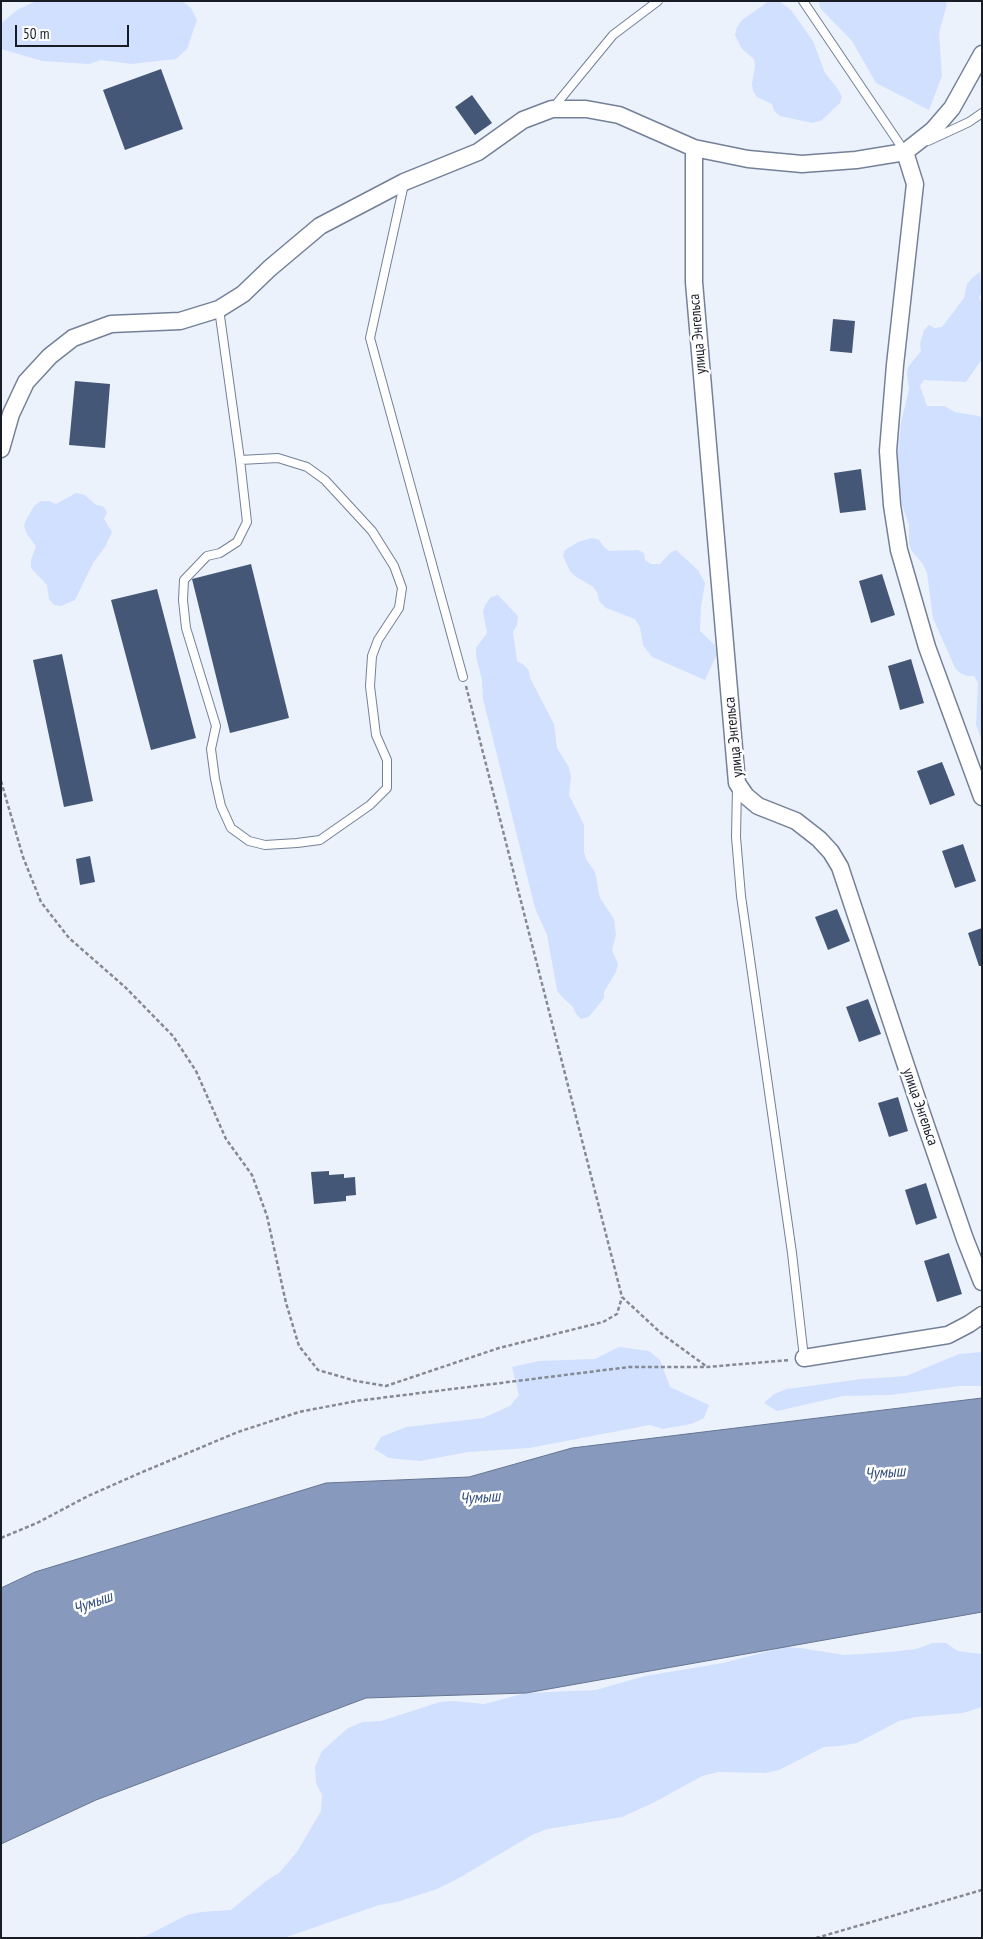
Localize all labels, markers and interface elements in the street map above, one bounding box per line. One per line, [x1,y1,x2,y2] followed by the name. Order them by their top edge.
[18,15,131,47] scale bar
[23,24,49,43] text: 50 m
[686,293,710,375] street label: улица Энгельса
[721,696,747,778] street label: улица Энгельса
[898,1066,942,1148] street label: улица Энгельса
[864,1462,906,1484] water label: Чумыш
[459,1487,501,1509] water label: Чумыш
[71,1587,115,1619] water label: Чумыш

